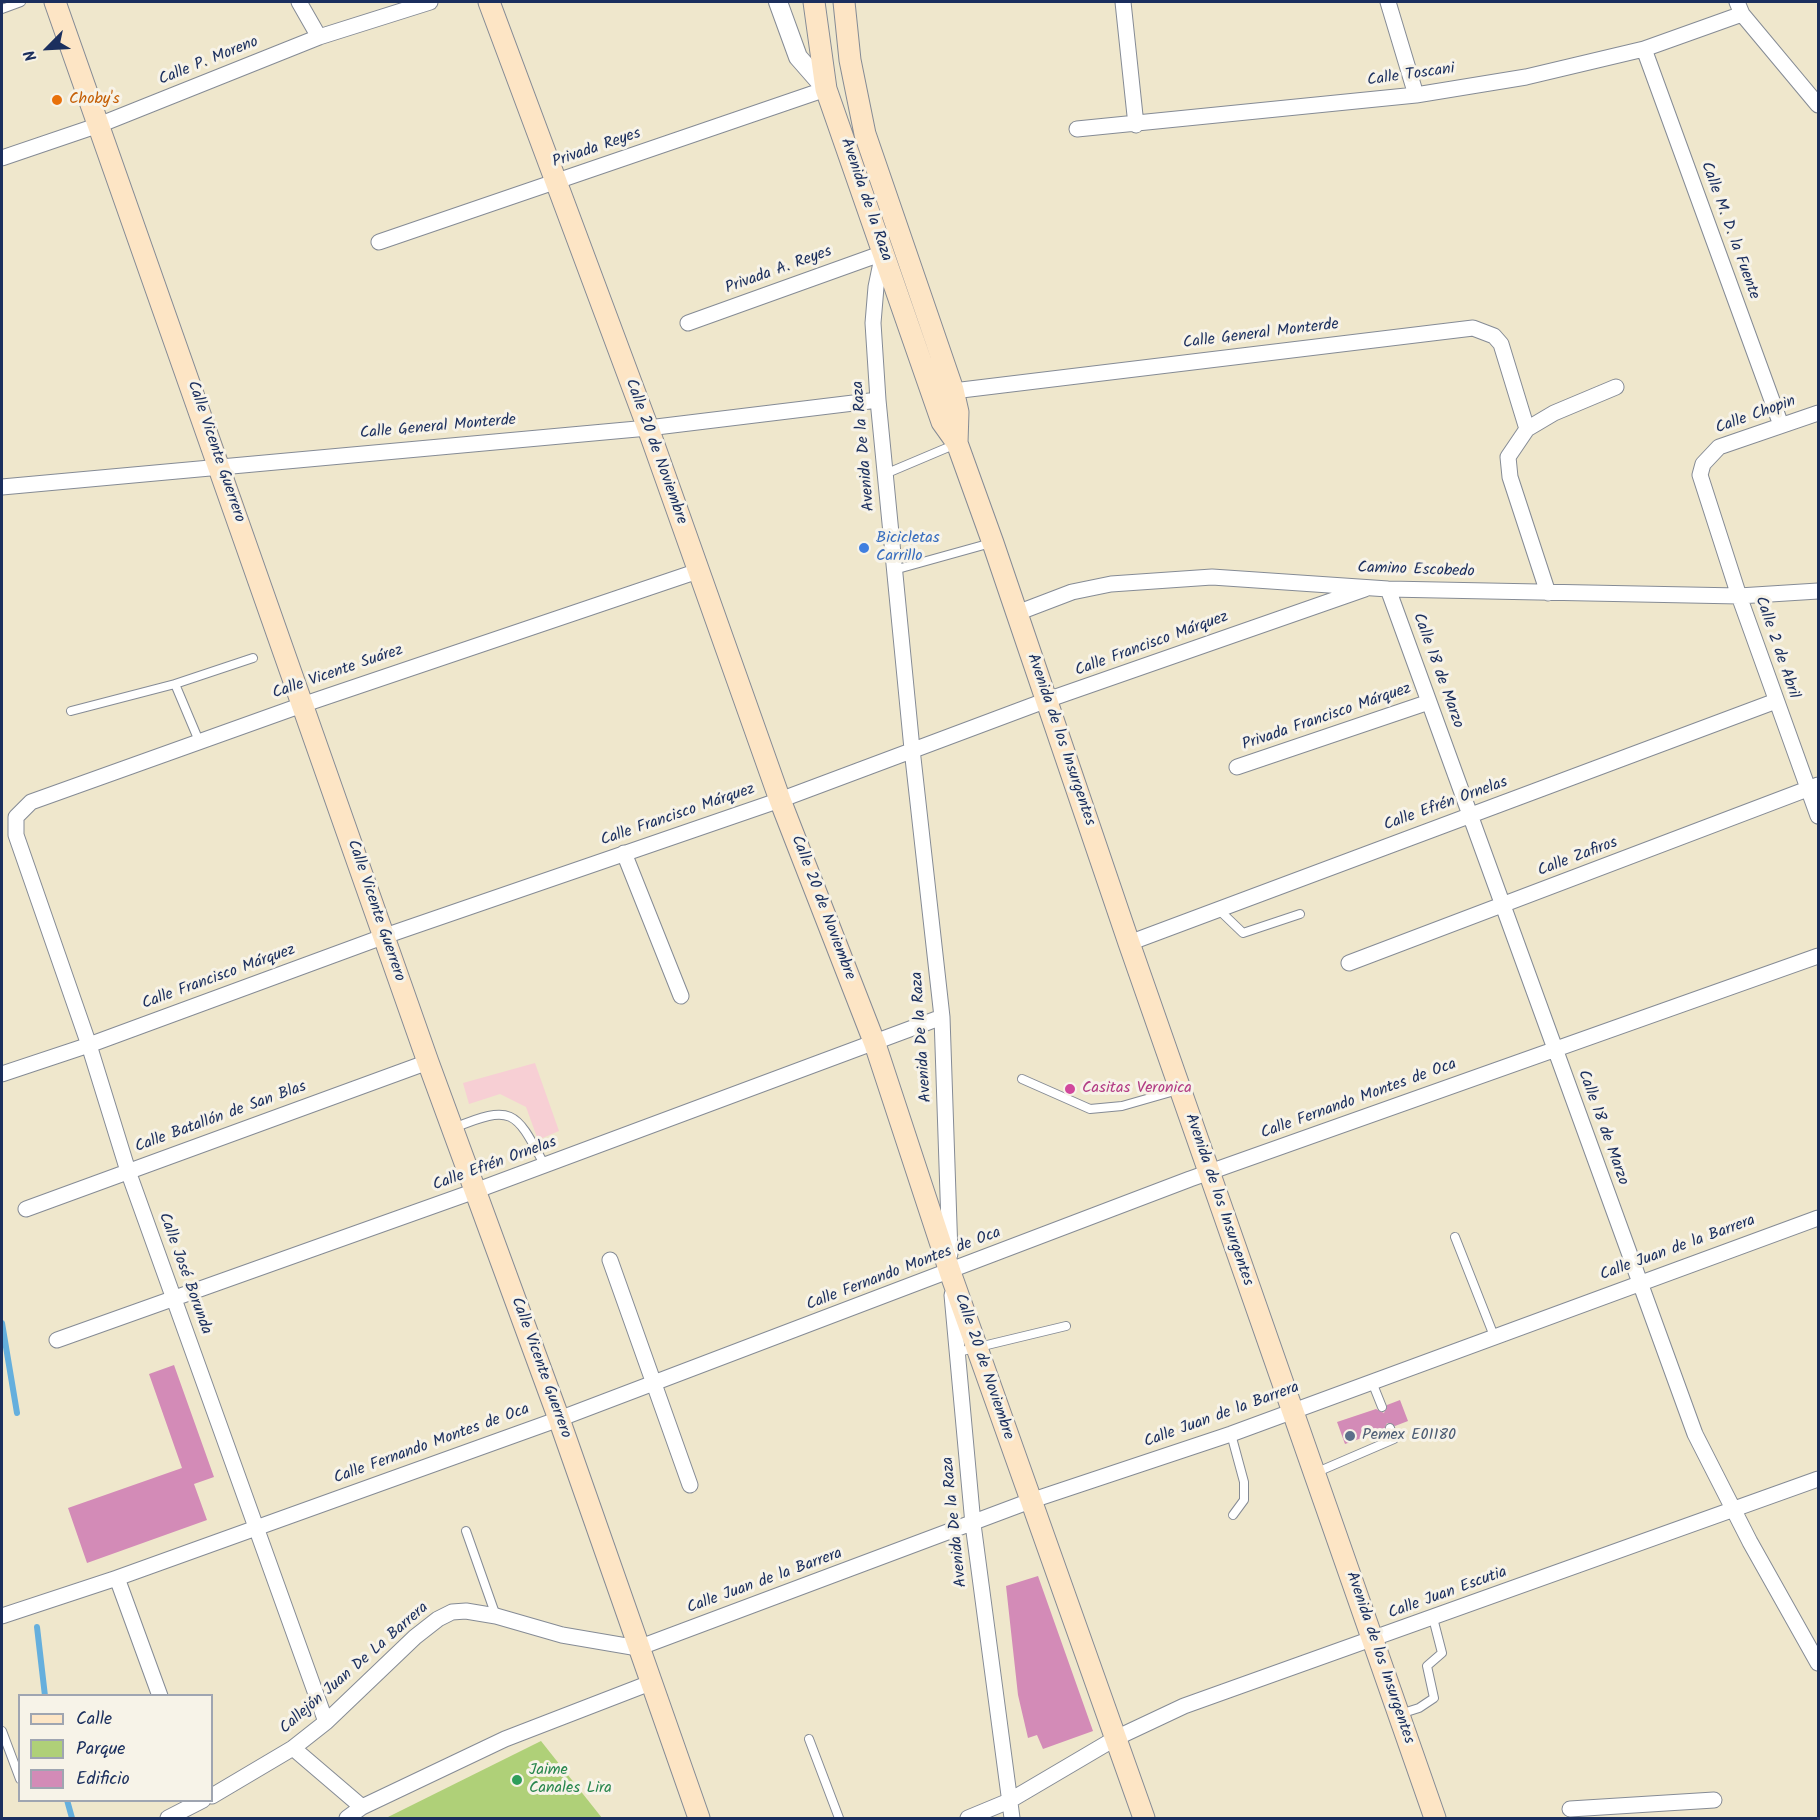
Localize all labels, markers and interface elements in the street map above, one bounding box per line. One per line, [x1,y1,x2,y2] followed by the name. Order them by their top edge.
[18,18,78,78] north arrow
[156,33,262,91] street label: Calle P. Moreno
[18,46,45,65] text: N
[1366,60,1456,92] street label: Calle Toscani
[69,90,119,110] place label: Choby's
[50,93,64,107] marker: Choby's
[550,125,644,173] street label: Privada Reyes
[835,136,895,264] street label: Avenida de la Raza
[1695,160,1763,302] street label: Calle M. D. la Fuente
[723,243,835,299] street label: Privada A. Reyes
[1182,316,1340,354] street label: Calle General Monterde
[620,377,690,527] street label: Calle 20 de Noviembre
[182,379,248,525] street label: Calle Vicente Guerrero
[850,380,880,512] street label: Avenida De la Raza
[1713,393,1799,439] street label: Calle Chopin
[359,412,517,444] street label: Calle General Monterde
[876,529,940,567] place label: Bicicletas Carrillo
[857,541,871,555] marker: Bicicletas Carrillo
[1357,559,1475,583] street label: Camino Escobedo
[1750,594,1802,702] street label: Calle 2 de Abril
[1073,608,1231,682] street label: Calle Francisco Márquez
[1407,611,1467,731] street label: Calle 18 de Marzo
[270,642,406,704] street label: Calle Vicente Suárez
[1021,651,1099,829] street label: Avenida de los Insurgentes
[1240,680,1414,756] street label: Privada Francisco Márquez
[1382,774,1510,836] street label: Calle Efrén Ornelas
[598,781,758,851] street label: Calle Francisco Márquez
[786,833,858,983] street label: Calle 20 de Noviembre
[1535,834,1621,882] street label: Calle Zafiros
[342,838,408,984] street label: Calle Vicente Guerrero
[140,941,298,1015] street label: Calle Francisco Márquez
[909,971,937,1103] street label: Avenida De la Raza
[1259,1056,1459,1144] street label: Calle Fernando Montes de Oca
[1572,1068,1632,1188] street label: Calle 18 de Marzo
[133,1078,309,1158] street label: Calle Batallón de San Blas
[1082,1079,1192,1099] place label: Casitas Veronica
[1063,1082,1077,1096] marker: Casitas Veronica
[1179,1111,1257,1289] street label: Avenida de los Insurgentes
[431,1134,559,1196] street label: Calle Efrén Ornelas
[153,1211,215,1337] street label: Calle José Borunda
[1598,1212,1758,1286] street label: Calle Juan de la Barrera
[804,1224,1004,1316] street label: Calle Fernando Montes de Oca
[949,1291,1017,1443] street label: Calle 20 de Noviembre
[506,1295,574,1441] street label: Calle Vicente Guerrero
[1142,1379,1302,1453] street label: Calle Juan de la Barrera
[332,1401,532,1489] street label: Calle Fernando Montes de Oca
[1362,1426,1456,1446] place label: Pemex E01180
[1343,1429,1357,1443] marker: Pemex E01180
[940,1456,972,1588] street label: Avenida De la Raza
[685,1545,845,1619] street label: Calle Juan de la Barrera
[1386,1564,1510,1624] street label: Calle Juan Escutia
[1340,1569,1418,1747] street label: Avenida de los Insurgentes
[277,1599,433,1739] street label: Callejón Juan De La Barrera
[18,1694,213,1802] legend
[76,1705,112,1734] text: Calle
[76,1735,125,1764] text: Parque
[529,1761,612,1799] place label: Jaime Canales Lira
[76,1765,130,1794] text: Edificio
[510,1773,524,1787] marker: Jaime Canales Lira

